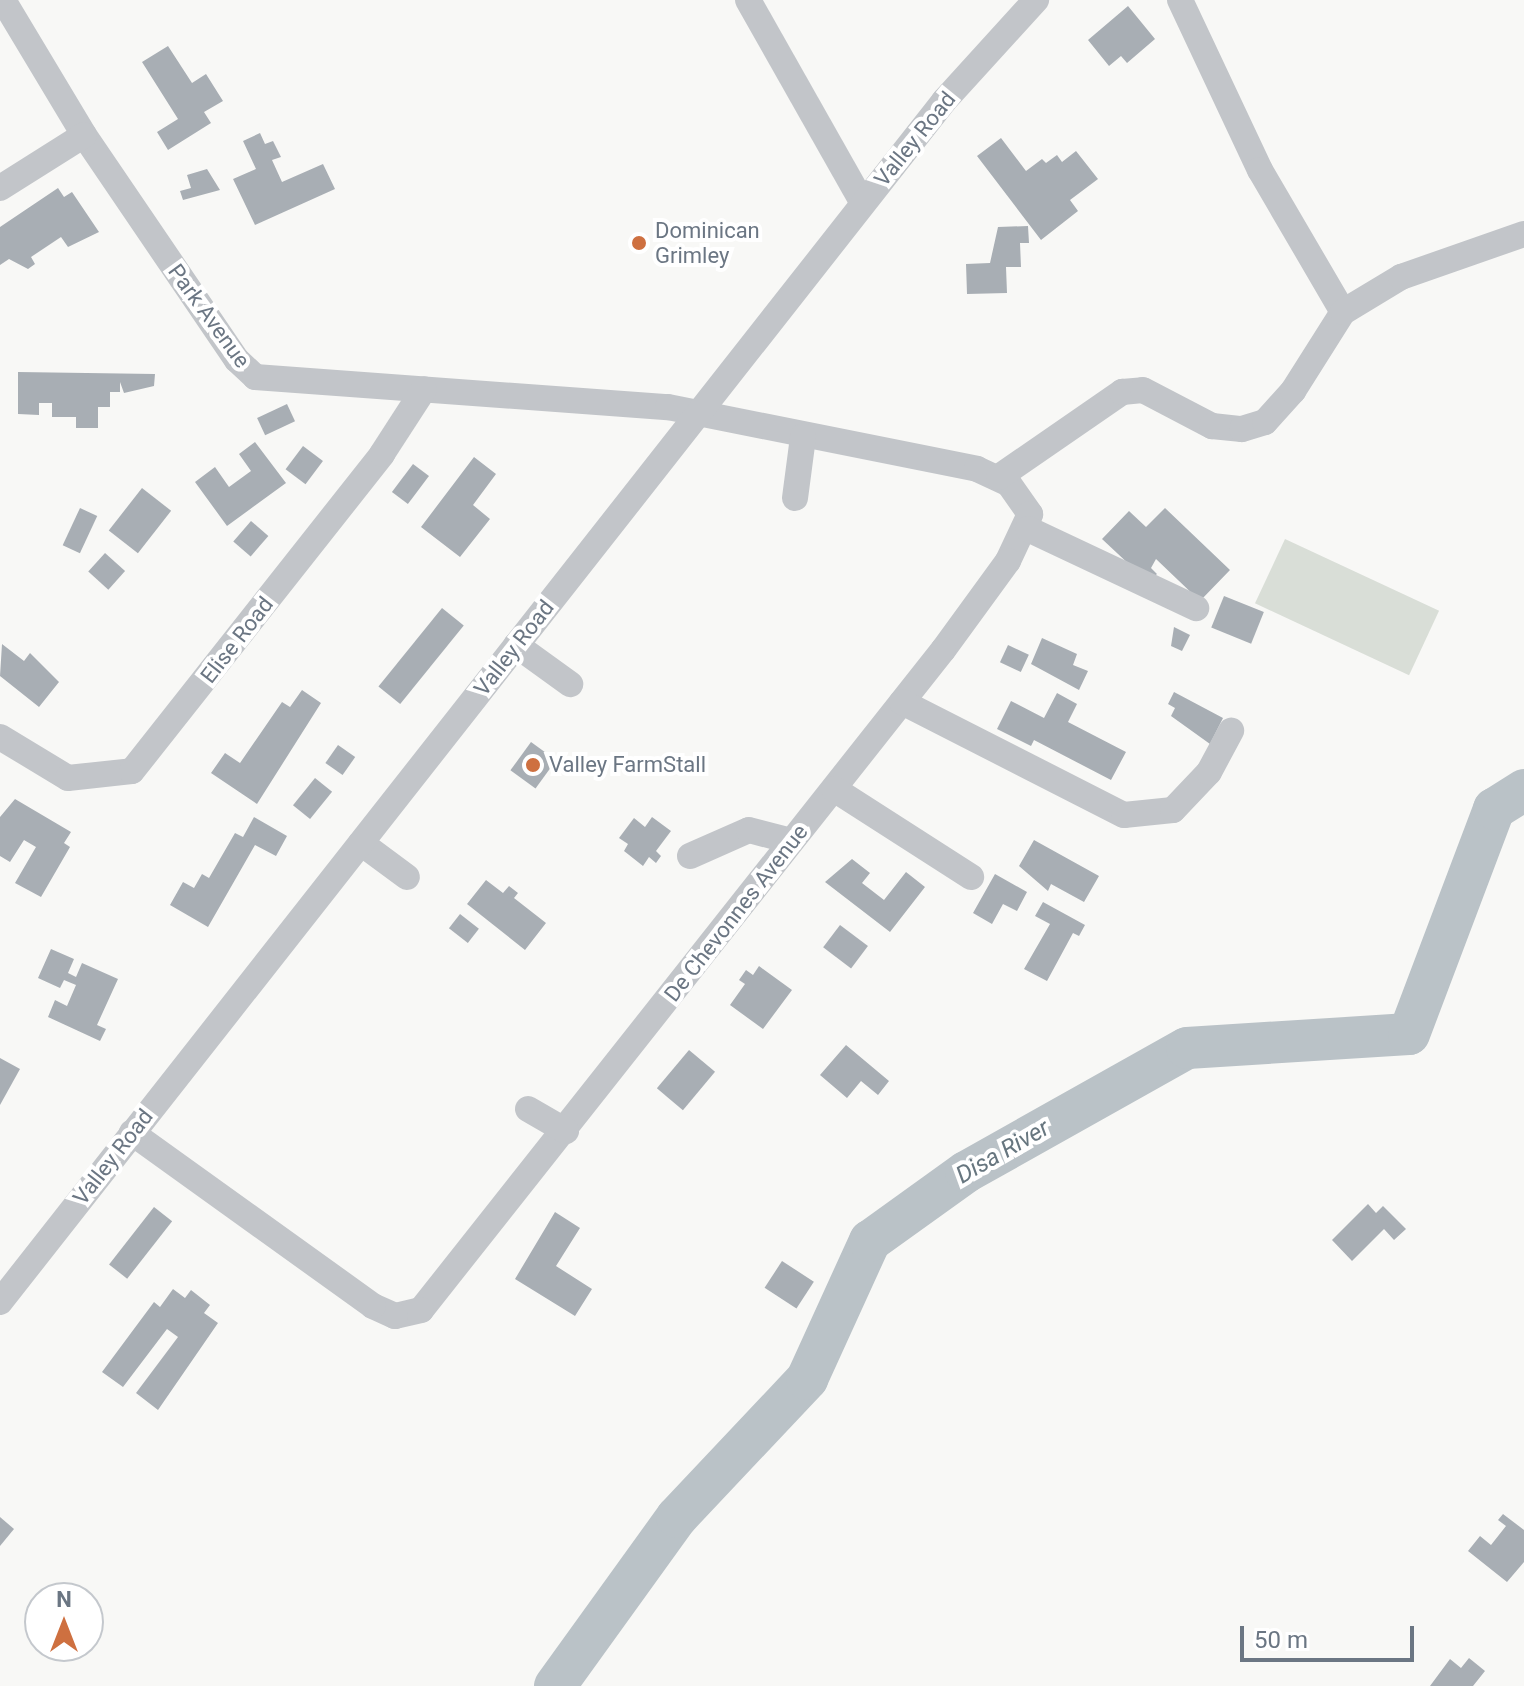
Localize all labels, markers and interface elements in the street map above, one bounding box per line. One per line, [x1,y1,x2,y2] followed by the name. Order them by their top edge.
[869,86,961,192] street label: Valley Road
[655,217,760,268] place label: Dominican Grimley
[630,234,648,252] marker: Dominican Grimley
[163,259,255,373] street label: Park Avenue
[195,592,279,688] street label: Elise Road
[468,595,560,701] street label: Valley Road
[549,752,706,778] place label: Valley FarmStall
[524,756,542,774] marker: Valley FarmStall
[659,819,813,1007] street label: De Chevonnes Avenue
[67,1104,159,1210] street label: Valley Road
[951,1114,1055,1190] water label: Disa River
[24,1582,104,1662] north arrow
[56,1587,72,1612] text: N
[1244,1610,1418,1660] scale bar
[1254,1626,1308,1654] text: 50 m

